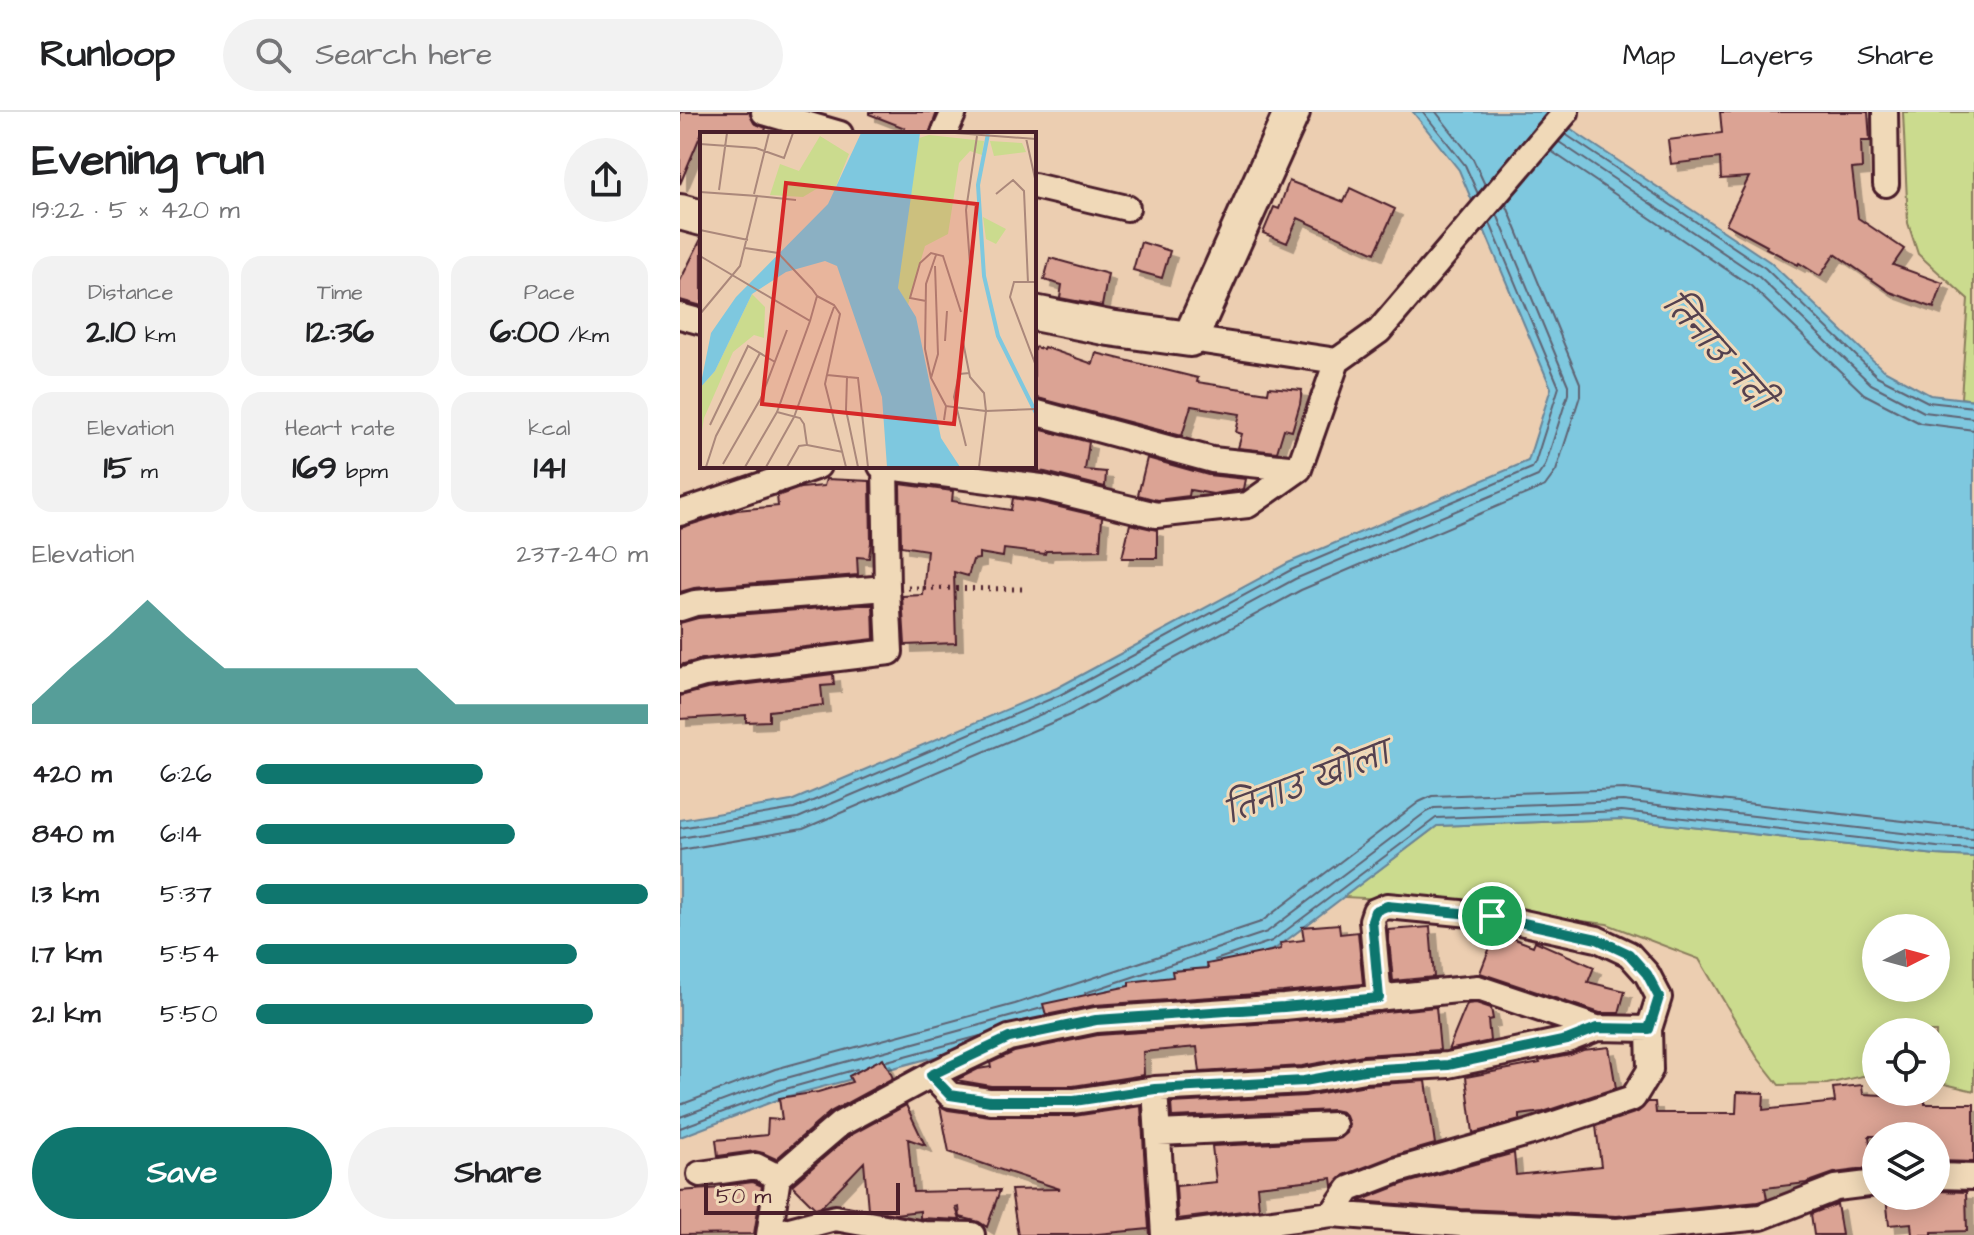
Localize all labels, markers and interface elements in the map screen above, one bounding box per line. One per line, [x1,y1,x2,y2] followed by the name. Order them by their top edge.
[223,19,783,91] search box
[40,29,175,81] text: Runloop
[251,33,295,77] icon: search
[315,34,492,76] text: Search here
[1623,36,1676,75] text: Map
[1720,36,1813,75] text: Layers
[1857,36,1934,75] text: Share
[32,131,264,192] text: Evening run
[700,132,1036,468] inset map
[564,138,648,222] button: share
[32,192,240,228] text: 19:22 · 5 × 420 m
[88,277,173,308] text: Distance
[317,277,363,308] text: Time
[524,277,575,308] text: Pace
[1652,281,1788,425] water label: तिनाउ नदी
[86,308,136,356] text: 2.10
[306,308,374,356] text: 12:36
[490,308,560,356] text: 6:00
[136,320,175,351] text: km
[560,320,609,351] text: /km
[87,413,174,444] text: Elevation
[285,413,395,444] text: Heart rate
[528,413,570,444] text: kcal
[103,444,132,492] text: 15
[292,444,337,492] text: 169
[533,444,565,492] text: 141
[132,456,158,487] text: m
[337,456,388,487] text: bpm
[32,536,134,572] text: Elevation
[516,536,648,572] text: 237–240 m
[1217,727,1403,835] water label: तिनाउ खोला
[32,756,112,792] text: 420 m
[160,756,212,792] text: 6:26
[32,816,114,852] text: 840 m
[160,816,202,852] text: 6:14
[32,876,99,912] text: 1.3 km
[160,876,212,912] text: 5:37
[1458,882,1526,950] pin
[1470,894,1514,938] icon: arrive
[1862,914,1950,1002] north arrow
[1862,914,1950,1210] map controls
[32,936,102,972] text: 1.7 km
[160,936,219,972] text: 5:54
[32,996,100,1032] text: 2.1 km
[160,996,218,1032] text: 5:50
[1862,1018,1950,1106] button: locate
[1862,1122,1950,1210] button: layers
[32,1127,332,1219] button: Save
[348,1127,648,1219] button: Share
[704,1179,900,1215] scale bar
[716,1181,771,1212] text: 50 m

